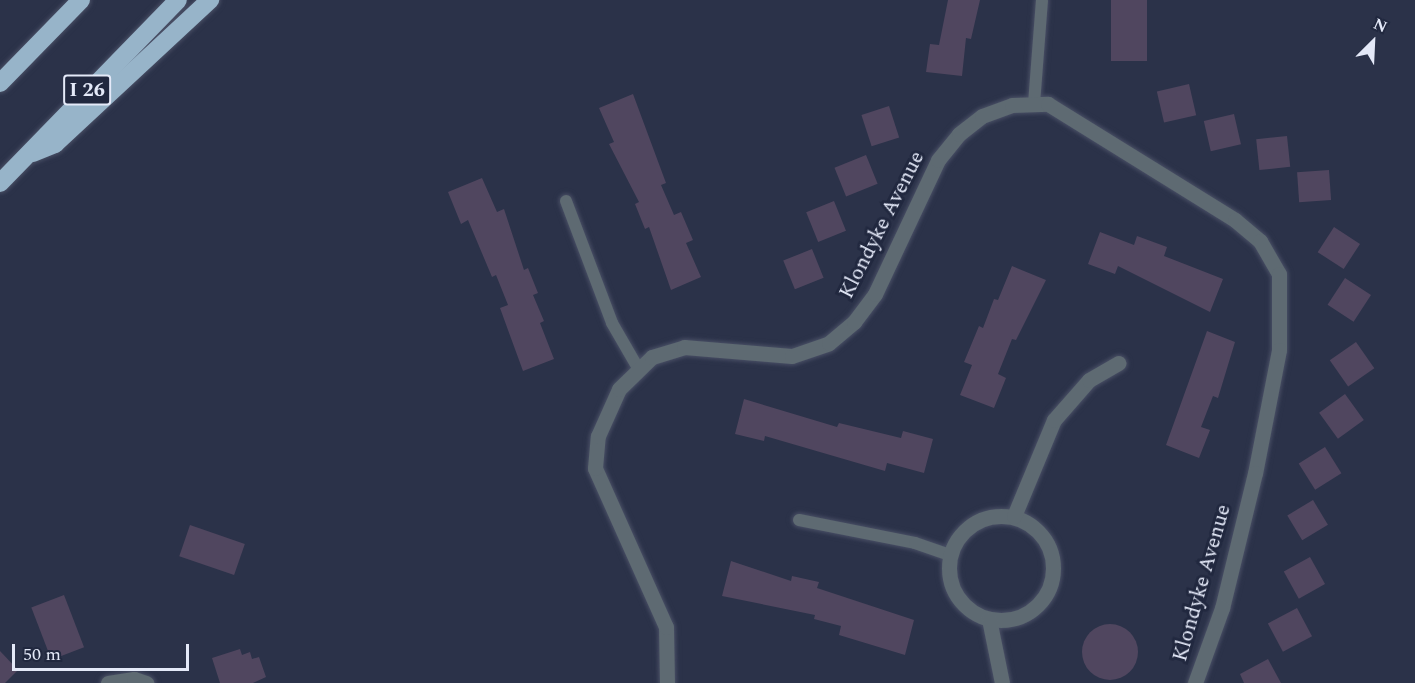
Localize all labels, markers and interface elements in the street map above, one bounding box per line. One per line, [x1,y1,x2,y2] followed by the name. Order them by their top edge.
[1343,12,1403,72] north arrow
[1369,12,1391,39] text: N
[63,73,111,107] road number: I 26
[834,147,930,303] street label: Klondyke Avenue
[1168,502,1236,664] street label: Klondyke Avenue
[15,632,192,670] scale bar
[23,641,61,668] text: 50 m

